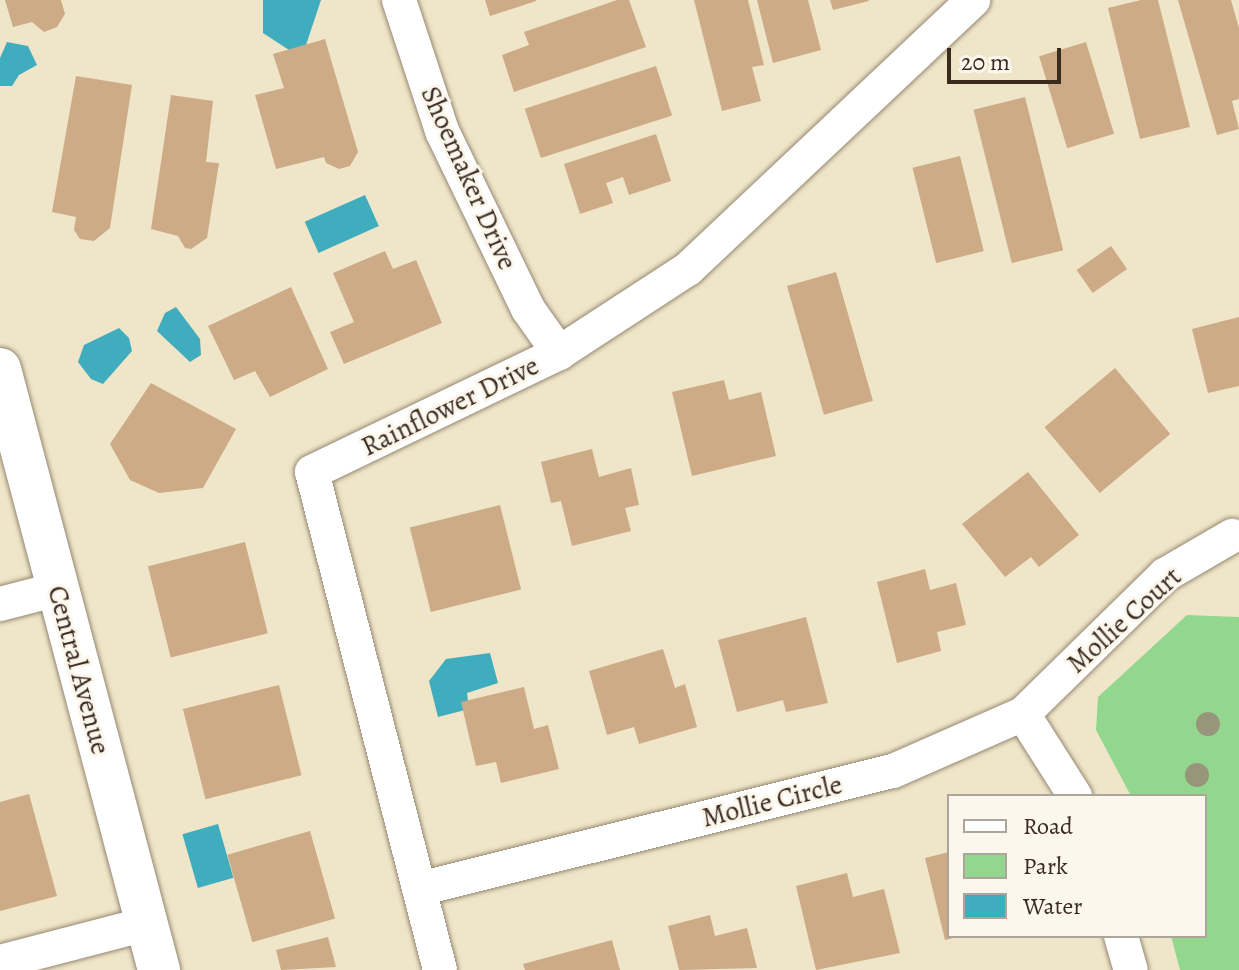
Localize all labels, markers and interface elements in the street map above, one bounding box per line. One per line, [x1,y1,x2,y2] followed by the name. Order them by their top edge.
[951,32,1065,82] scale bar
[961,46,1010,78] text: 20 m
[414,81,524,275] street label: Shoemaker Drive
[356,349,544,463] street label: Rainflower Drive
[1060,560,1188,680] street label: Mollie Court
[40,582,118,758] street label: Central Avenue
[698,767,846,835] street label: Mollie Circle
[947,794,1207,938] legend
[1023,810,1073,842] text: Road
[1023,850,1068,882] text: Park
[1023,890,1083,922] text: Water

